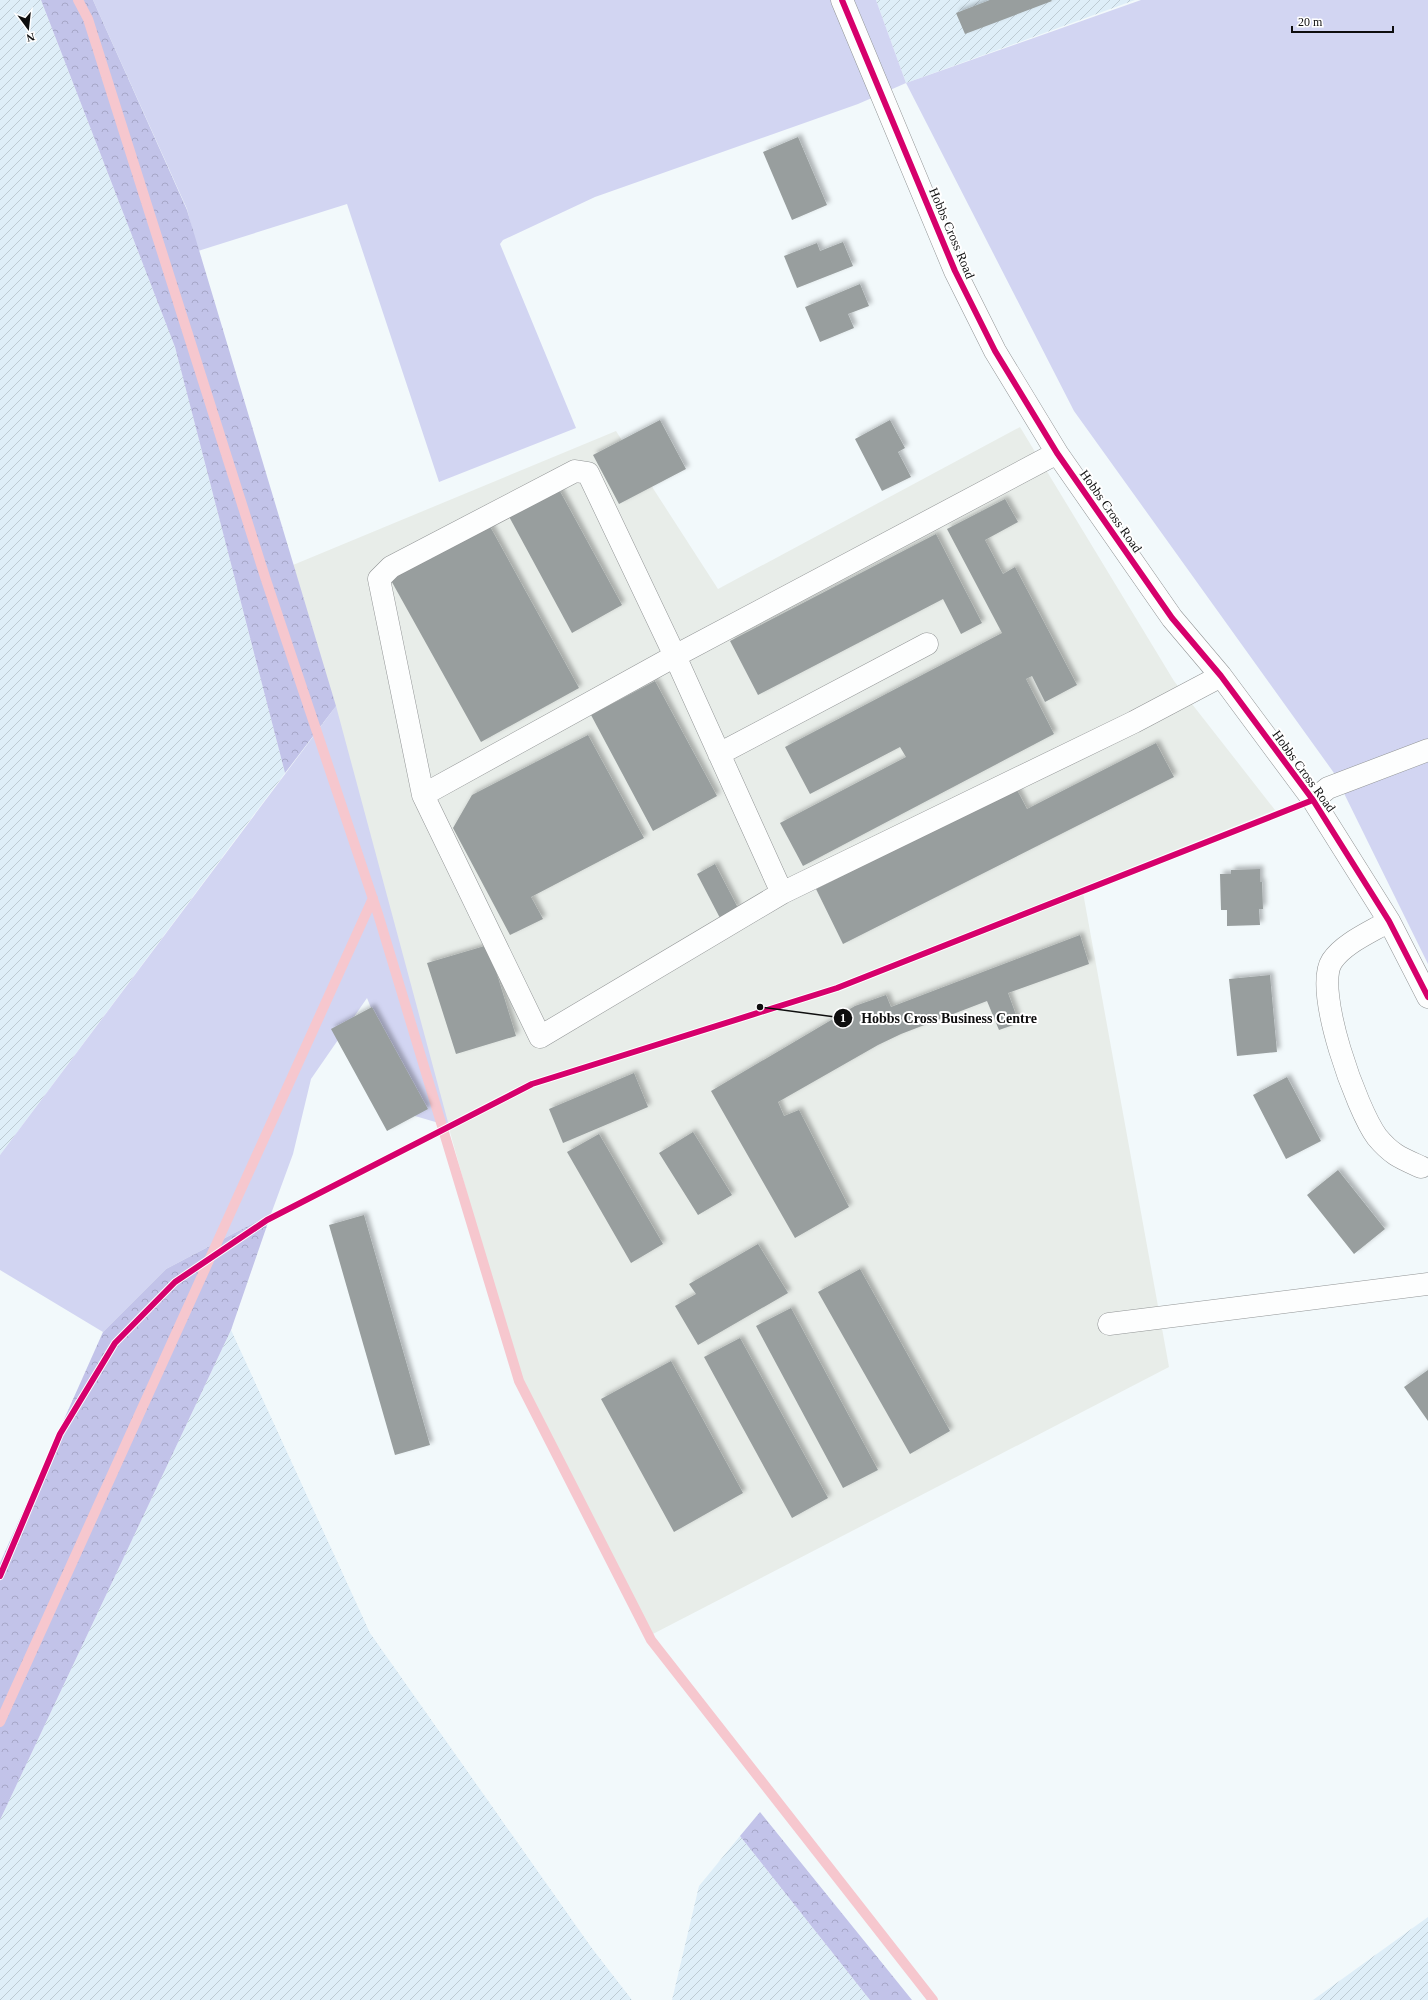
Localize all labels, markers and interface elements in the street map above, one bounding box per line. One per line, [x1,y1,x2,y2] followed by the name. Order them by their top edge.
[8,8,48,48] north arrow
[1292,8,1393,34] scale bar
[1298,15,1323,29] text: 20 m
[25,31,36,44] text: N
[926,185,978,281] street label: Hobbs Cross Road
[1077,467,1145,556] street label: Hobbs Cross Road
[1269,727,1339,815] street label: Hobbs Cross Road
[833,1005,1045,1031] callout: Hobbs Cross Business Centre
[840,1011,846,1025] text: 1
[861,1011,1037,1026] text: Hobbs Cross Business Centre

